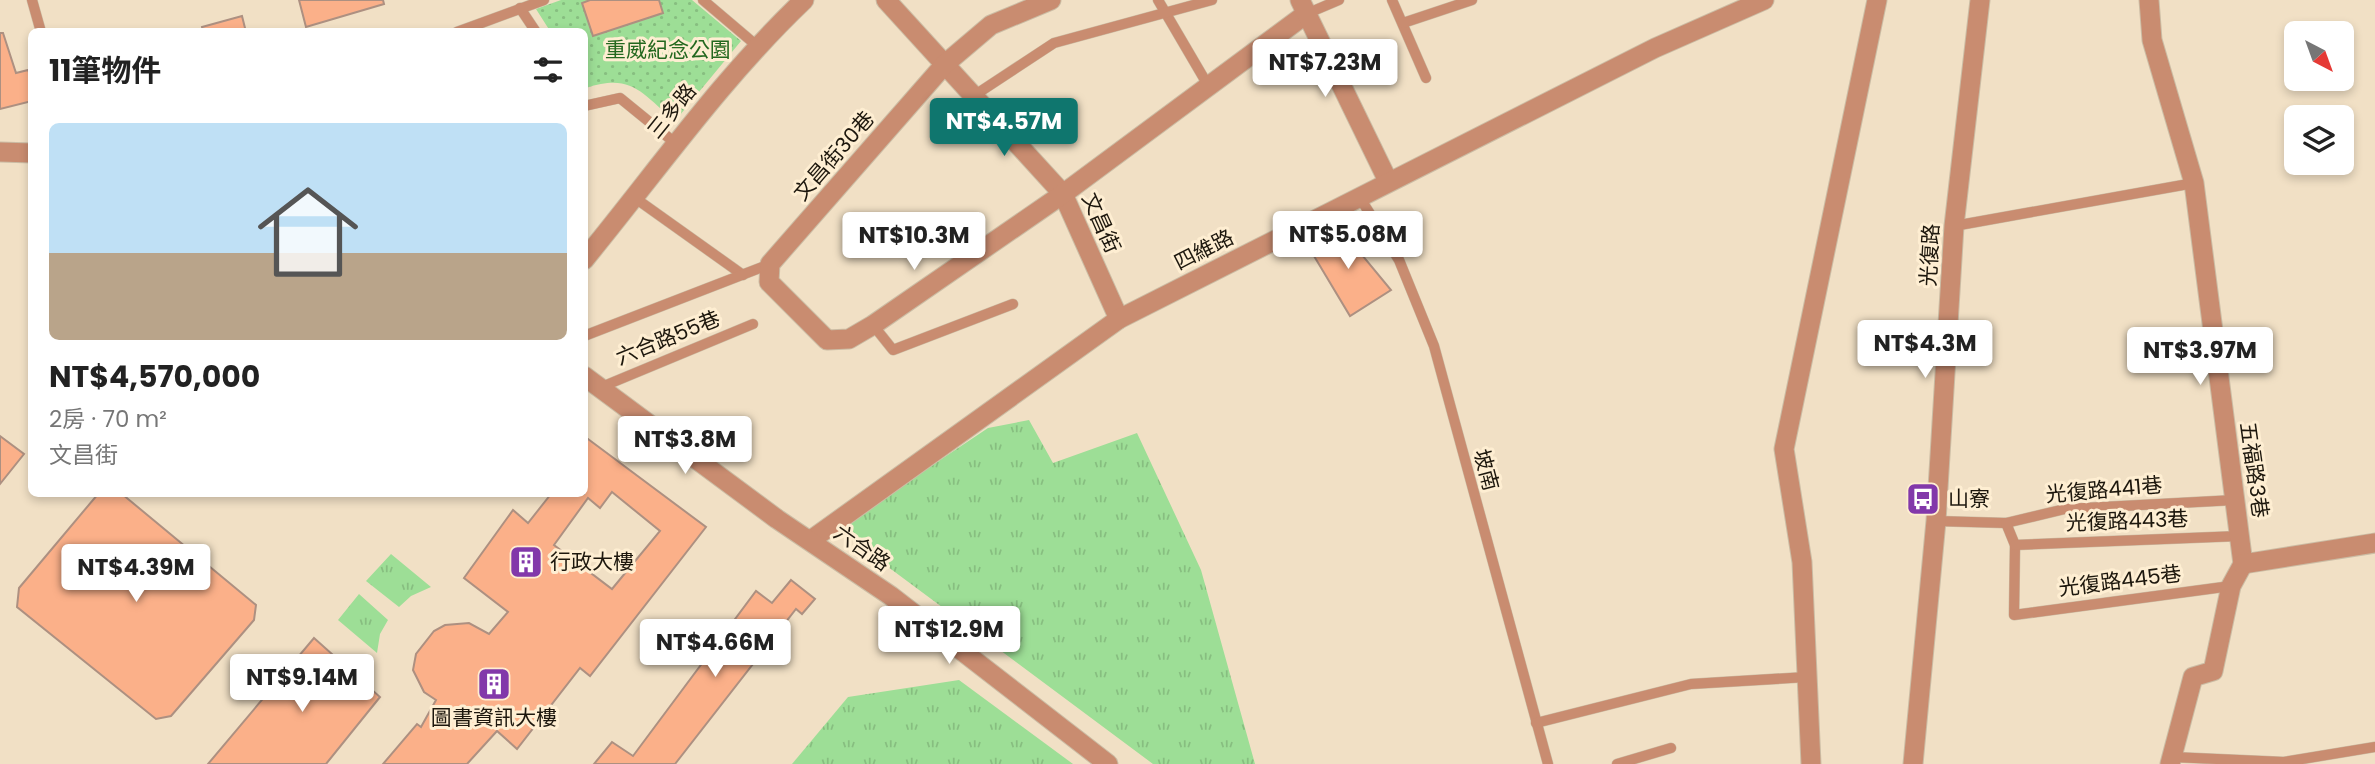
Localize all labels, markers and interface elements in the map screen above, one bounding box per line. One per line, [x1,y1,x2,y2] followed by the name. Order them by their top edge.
[2284,21,2354,91] north arrow
[2284,21,2354,175] map controls
[605,35,731,64] park label: 重威紀念公園
[1253,40,1397,99] pin: NT$7.23M
[1269,46,1381,78] text: NT$7.23M
[49,49,162,92] text: 11筆物件
[529,51,567,89] icon: filters
[641,77,703,144] street label: 三多路
[932,99,1076,158] pin: NT$4.57M
[787,105,881,207] street label: 文昌街30巷
[946,105,1062,137] text: NT$4.57M
[2284,105,2354,175] button: layers
[245,169,371,295] icon: home
[1075,188,1128,257] street label: 文昌街
[842,212,986,272] pin: NT$10.3M
[1276,212,1420,271] pin: NT$5.08M
[1289,218,1407,250] text: NT$5.08M
[858,219,970,251] text: NT$10.3M
[1169,222,1238,277] street label: 四維路
[1913,223,1946,287] street label: 光復路
[611,303,724,372] street label: 六合路55巷
[1860,320,1990,380] pin: NT$4.3M
[1873,327,1977,359] text: NT$4.3M
[2128,328,2272,387] pin: NT$3.97M
[2143,334,2257,366] text: NT$3.97M
[49,355,260,398] text: NT$4,570,000
[49,403,167,435] text: 2房 · 70 m²
[620,416,750,476] pin: NT$3.8M
[2233,420,2276,520] street label: 五福路3巷
[634,423,736,455] text: NT$3.8M
[49,439,118,471] text: 文昌街
[1467,446,1506,494] street label: 坡南
[2044,470,2164,509] street label: 光復路441巷
[1904,480,1942,518] bus stop icon: 山寮
[1948,484,1990,513] place label: 山寮
[2065,504,2189,537] street label: 光復路443巷
[828,518,896,578] street label: 六合路
[507,543,545,581] building icon: 行政大樓
[64,544,208,604] pin: NT$4.39M
[550,547,634,576] place label: 行政大樓
[77,551,195,583] text: NT$4.39M
[2057,559,2183,602] street label: 光復路445巷
[877,606,1021,666] pin: NT$12.9M
[894,613,1004,645] text: NT$12.9M
[643,620,787,679] pin: NT$4.66M
[656,626,774,658] text: NT$4.66M
[230,654,374,714] pin: NT$9.14M
[246,661,358,693] text: NT$9.14M
[475,665,513,703] building icon: 圖書資訊大樓
[431,703,557,732] place label: 圖書資訊大樓

